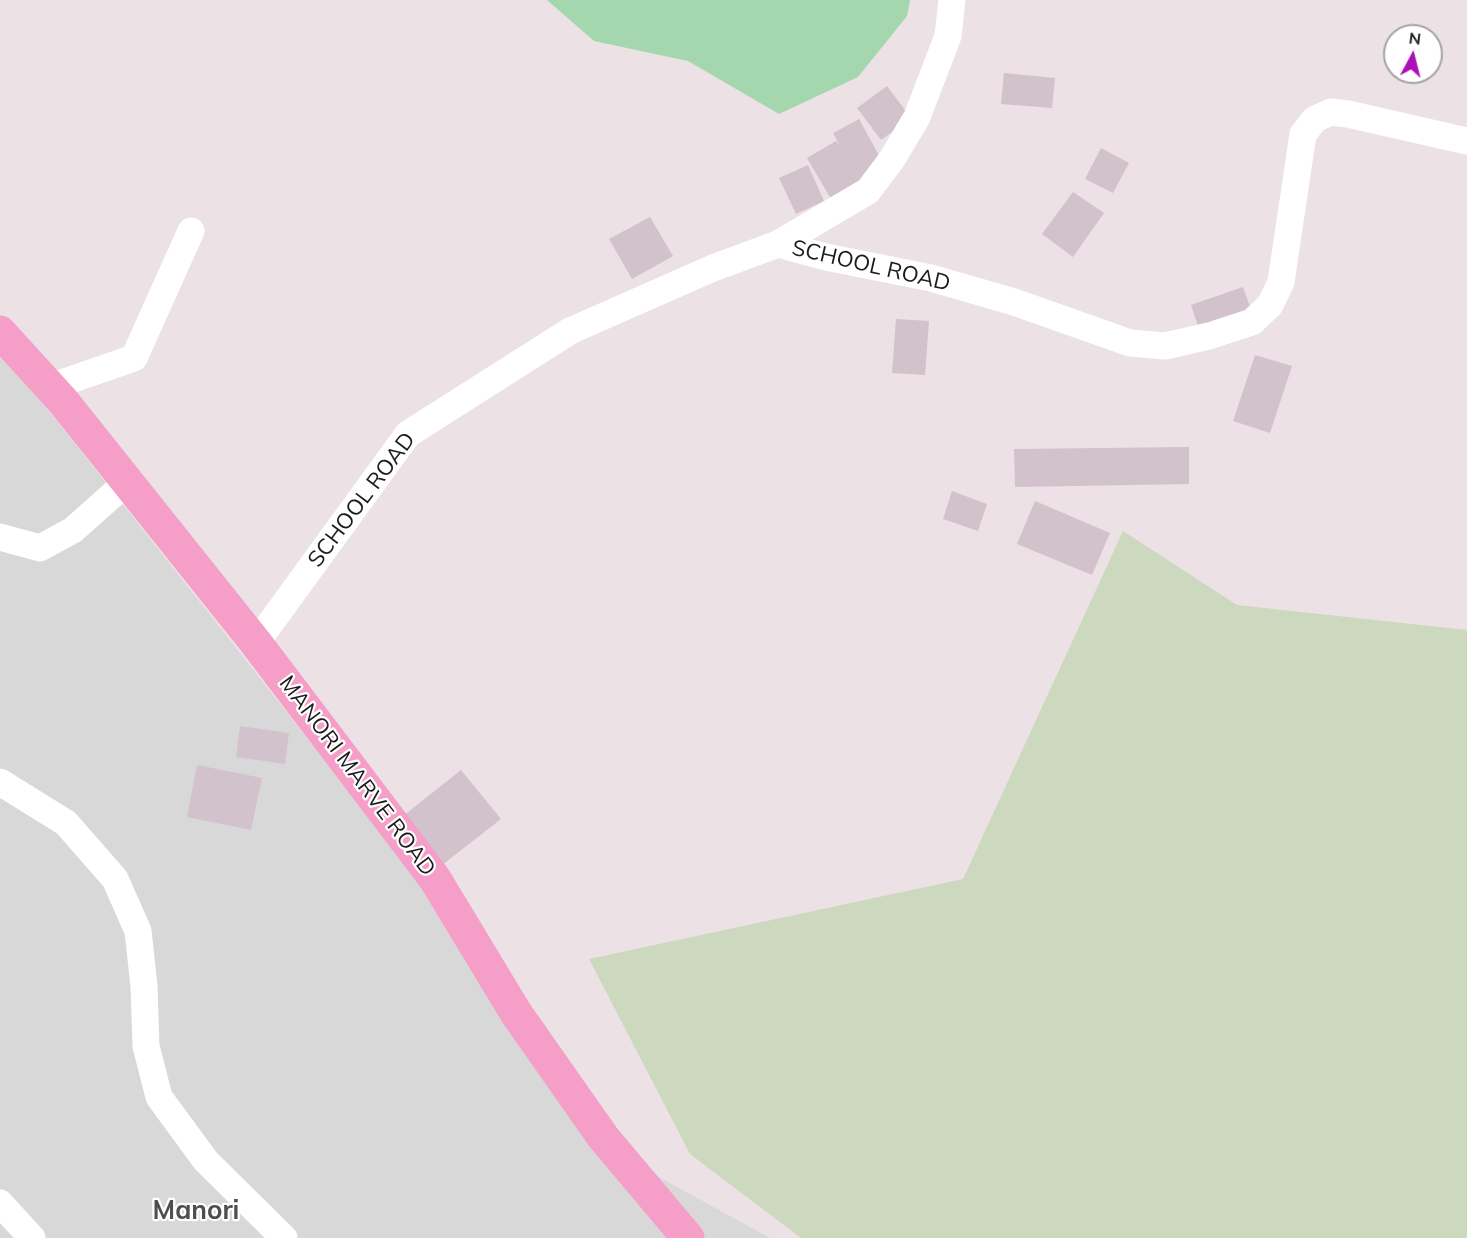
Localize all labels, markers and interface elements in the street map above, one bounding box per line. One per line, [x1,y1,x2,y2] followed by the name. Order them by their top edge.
[1383,24,1443,84] north arrow
[1408,27,1422,49] text: N
[789,235,953,297] street label: SCHOOL ROAD
[303,427,421,573] street label: SCHOOL ROAD
[273,671,441,881] street label: MANORI MARVE ROAD
[153,1195,239,1227] district label: Manori

